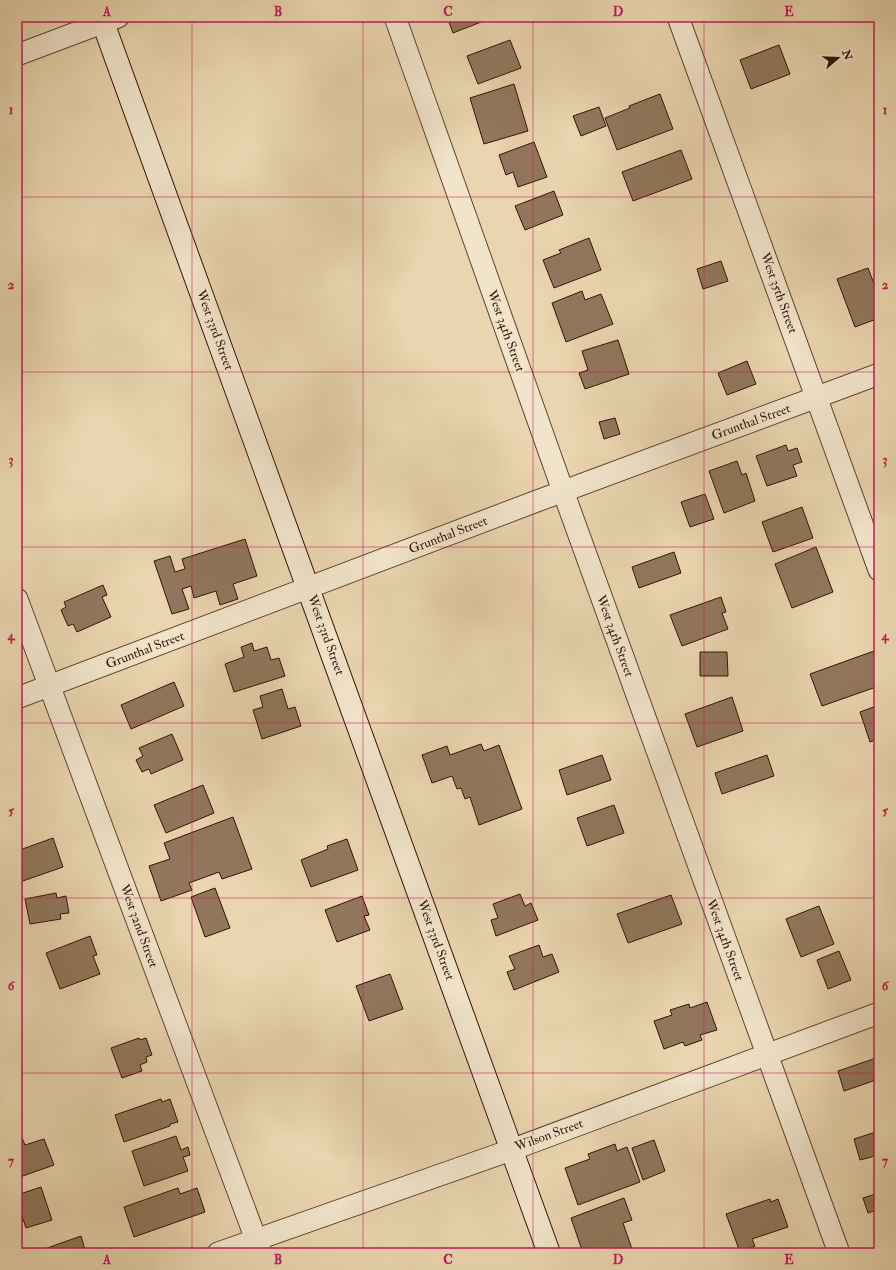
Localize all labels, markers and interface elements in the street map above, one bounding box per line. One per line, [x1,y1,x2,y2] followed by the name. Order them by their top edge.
[102,4,112,20] text: A
[274,4,282,20] text: B
[443,4,453,20] text: C
[613,4,624,20] text: D
[784,4,794,20] text: E
[818,38,858,78] north arrow
[839,47,855,63] text: N
[9,102,14,118] text: 1
[883,102,888,118] text: 1
[757,250,801,336] street label: West 35th Street
[8,277,15,293] text: 2
[882,277,889,293] text: 2
[193,287,237,372] street label: West 33rd Street
[483,287,528,374] street label: West 34th Street
[709,400,793,444] street label: Grunthal Street
[9,452,14,468] text: 3
[883,452,888,468] text: 3
[406,513,490,557] street label: Grunthal Street
[304,592,348,677] street label: West 33rd Street
[592,592,637,679] street label: West 34th Street
[6,628,15,644] text: 4
[103,628,187,672] street label: Grunthal Street
[880,628,889,644] text: 4
[8,803,14,819] text: 5
[882,803,888,819] text: 5
[116,881,162,970] street label: West 32nd Street
[702,896,747,983] street label: West 34th Street
[414,897,458,982] street label: West 33rd Street
[8,978,16,994] text: 6
[882,978,890,994] text: 6
[512,1115,585,1155] street label: Wilson Street
[8,1153,15,1169] text: 7
[882,1153,889,1169] text: 7
[102,1252,112,1268] text: A
[274,1252,282,1268] text: B
[443,1252,453,1268] text: C
[613,1252,624,1268] text: D
[784,1252,794,1268] text: E

